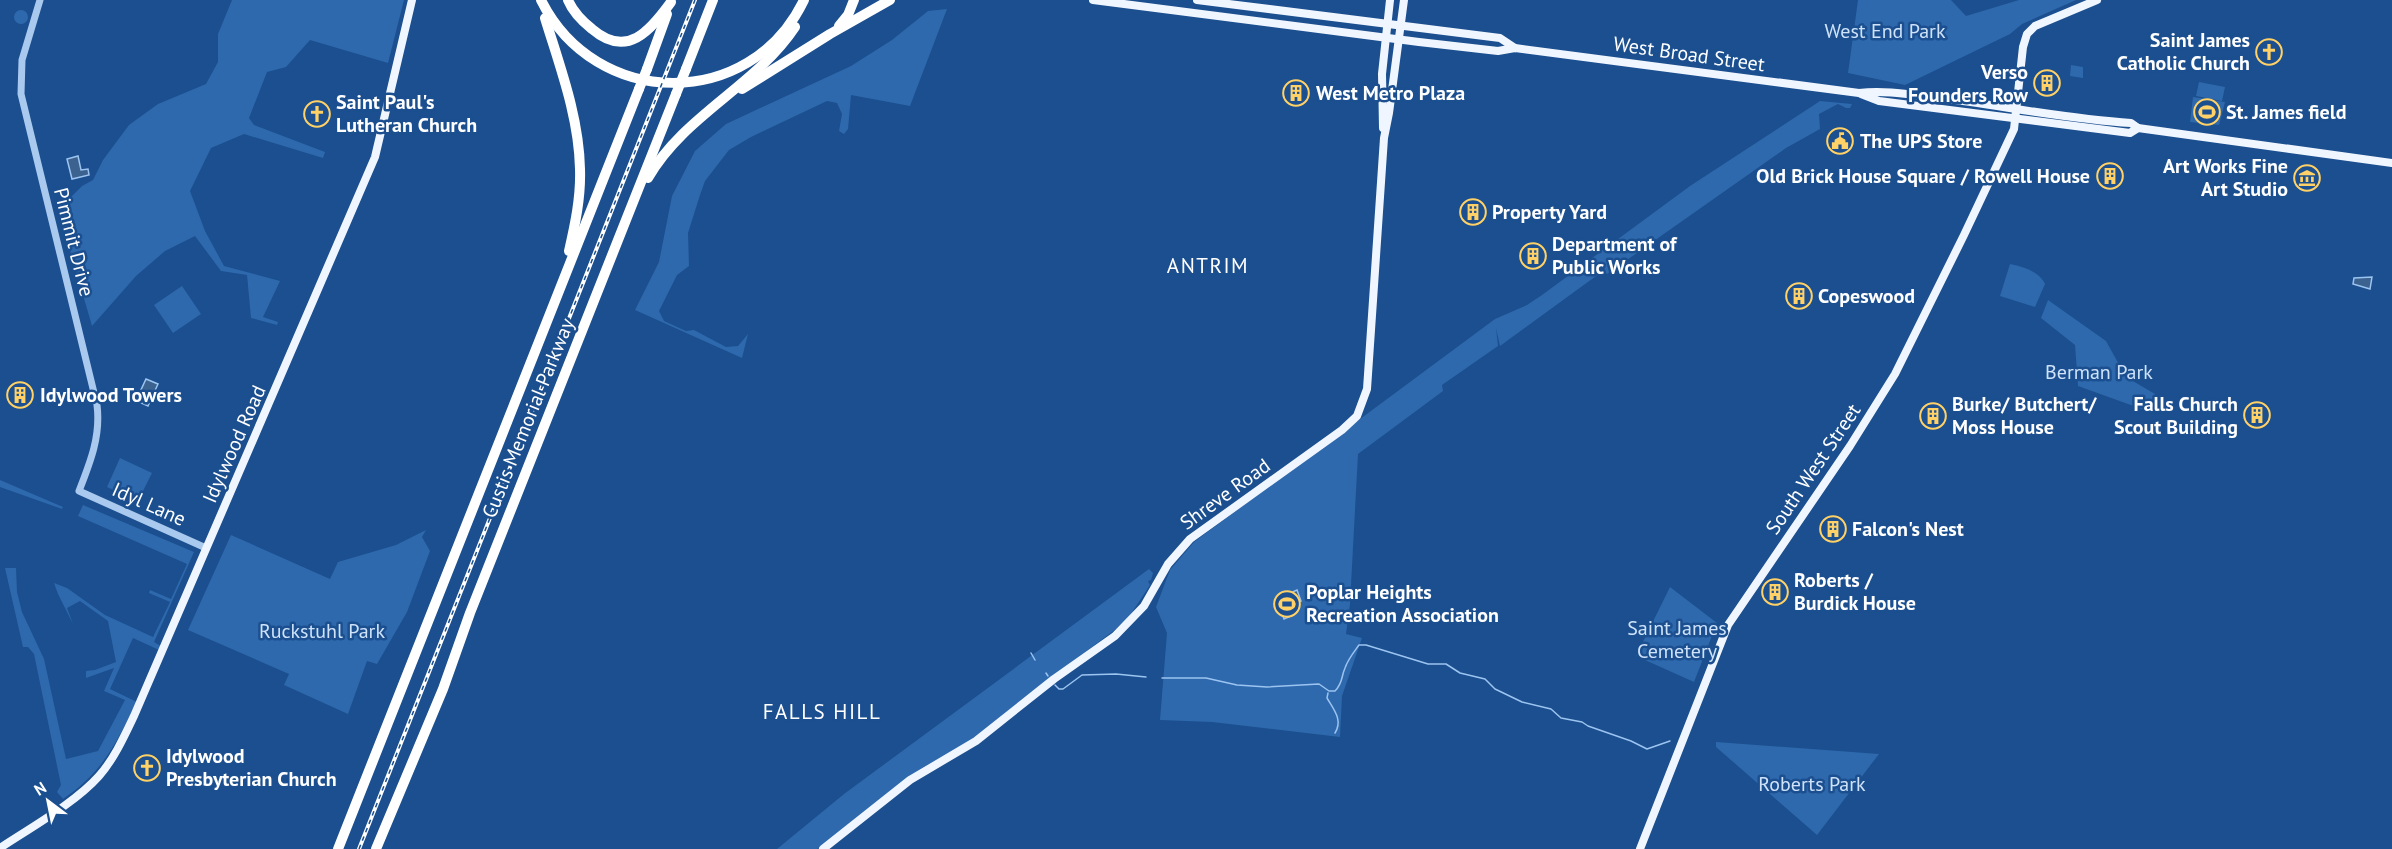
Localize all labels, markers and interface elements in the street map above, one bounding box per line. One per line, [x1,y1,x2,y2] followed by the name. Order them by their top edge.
[1825,18,1946,44] park label: West End Park
[2117,27,2250,76] place label: Saint James Catholic Church
[1612,30,1767,78] street label: West Broad Street
[2254,37,2284,67] church icon: Saint James Catholic Church
[1908,59,2029,108] place label: Verso Founders Row
[2032,68,2062,98] building icon: Verso Founders Row
[1281,78,1311,108] building icon: West Metro Plaza
[1316,80,1465,106] place label: West Metro Plaza
[336,89,477,138] place label: Saint Paul's Lutheran Church
[2192,97,2222,127] sports icon: St. James field
[302,99,332,129] church icon: Saint Paul's Lutheran Church
[2226,99,2346,125] place label: St. James field
[1825,126,1855,156] public building icon: The UPS Store
[1860,128,1983,154] place label: The UPS Store
[2163,153,2288,202] place label: Art Works Fine Art Studio
[2095,161,2125,191] building icon: Old Brick House Square / Rowell House
[1756,163,2090,189] place label: Old Brick House Square / Rowell House
[2292,163,2322,193] museum icon: Art Works Fine Art Studio
[48,185,100,299] street label: Pimmit Drive
[1458,197,1488,227] building icon: Property Yard
[1492,199,1607,225] place label: Property Yard
[1552,231,1678,280] place label: Department of Public Works
[1518,241,1548,271] building icon: Department of Public Works
[1167,252,1249,279] district label: ANTRIM
[1784,281,1814,311] building icon: Copeswood
[1818,283,1915,309] place label: Copeswood
[476,314,580,522] street label: Custis Memorial Parkway
[2045,359,2153,385] park label: Berman Park
[5,380,35,410] building icon: Idylwood Towers
[196,381,272,507] street label: Idylwood Road
[40,382,182,408] place label: Idylwood Towers
[1952,391,2097,440] place label: Burke/ Butchert/ Moss House
[2114,391,2238,440] place label: Falls Church Scout Building
[1760,398,1866,539] street label: South West Street
[2242,400,2272,430] building icon: Falls Church Scout Building
[1918,401,1948,431] building icon: Burke/ Butchert/ Moss House
[1175,453,1275,535] street label: Shreve Road
[108,476,190,532] street label: Idyl Lane
[1818,514,1848,544] building icon: Falcon's Nest
[1852,516,1964,542] place label: Falcon's Nest
[1794,567,1916,616] place label: Roberts / Burdick House
[1760,577,1790,607] building icon: Roberts / Burdick House
[1306,579,1499,628] place label: Poplar Heights Recreation Association
[1272,589,1302,619] sports icon: Poplar Heights Recreation Association
[1627,615,1727,664] park label: Saint James Cemetery
[259,618,385,644] park label: Ruckstuhl Park
[763,698,881,725] district label: FALLS HILL
[166,743,337,792] place label: Idylwood Presbyterian Church
[132,753,162,783] church icon: Idylwood Presbyterian Church
[18,771,78,831] north arrow
[1758,771,1866,797] park label: Roberts Park
[30,777,50,800] text: N

